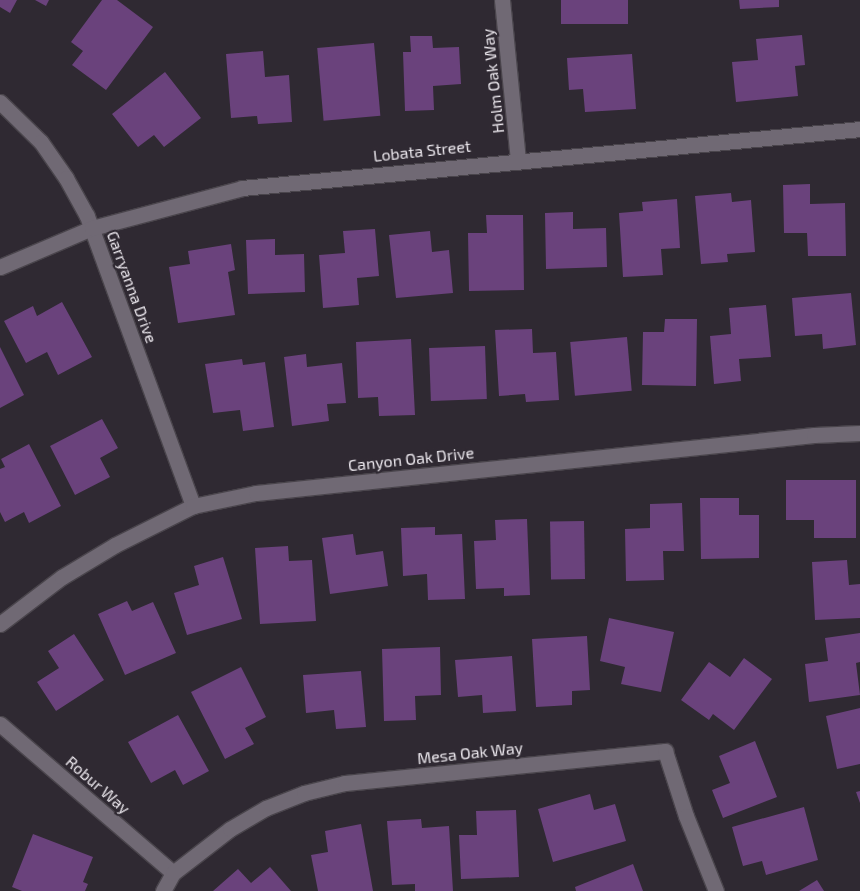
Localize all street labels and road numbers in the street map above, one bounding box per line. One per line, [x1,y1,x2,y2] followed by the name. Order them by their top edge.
[478,28,508,134] street label: Holm Oak Way
[372,136,472,166] street label: Lobata Street
[103,228,161,346] street label: Garryanna Drive
[347,443,475,475] street label: Canyon Oak Drive
[416,738,524,768] street label: Mesa Oak Way
[62,752,134,818] street label: Robur Way

